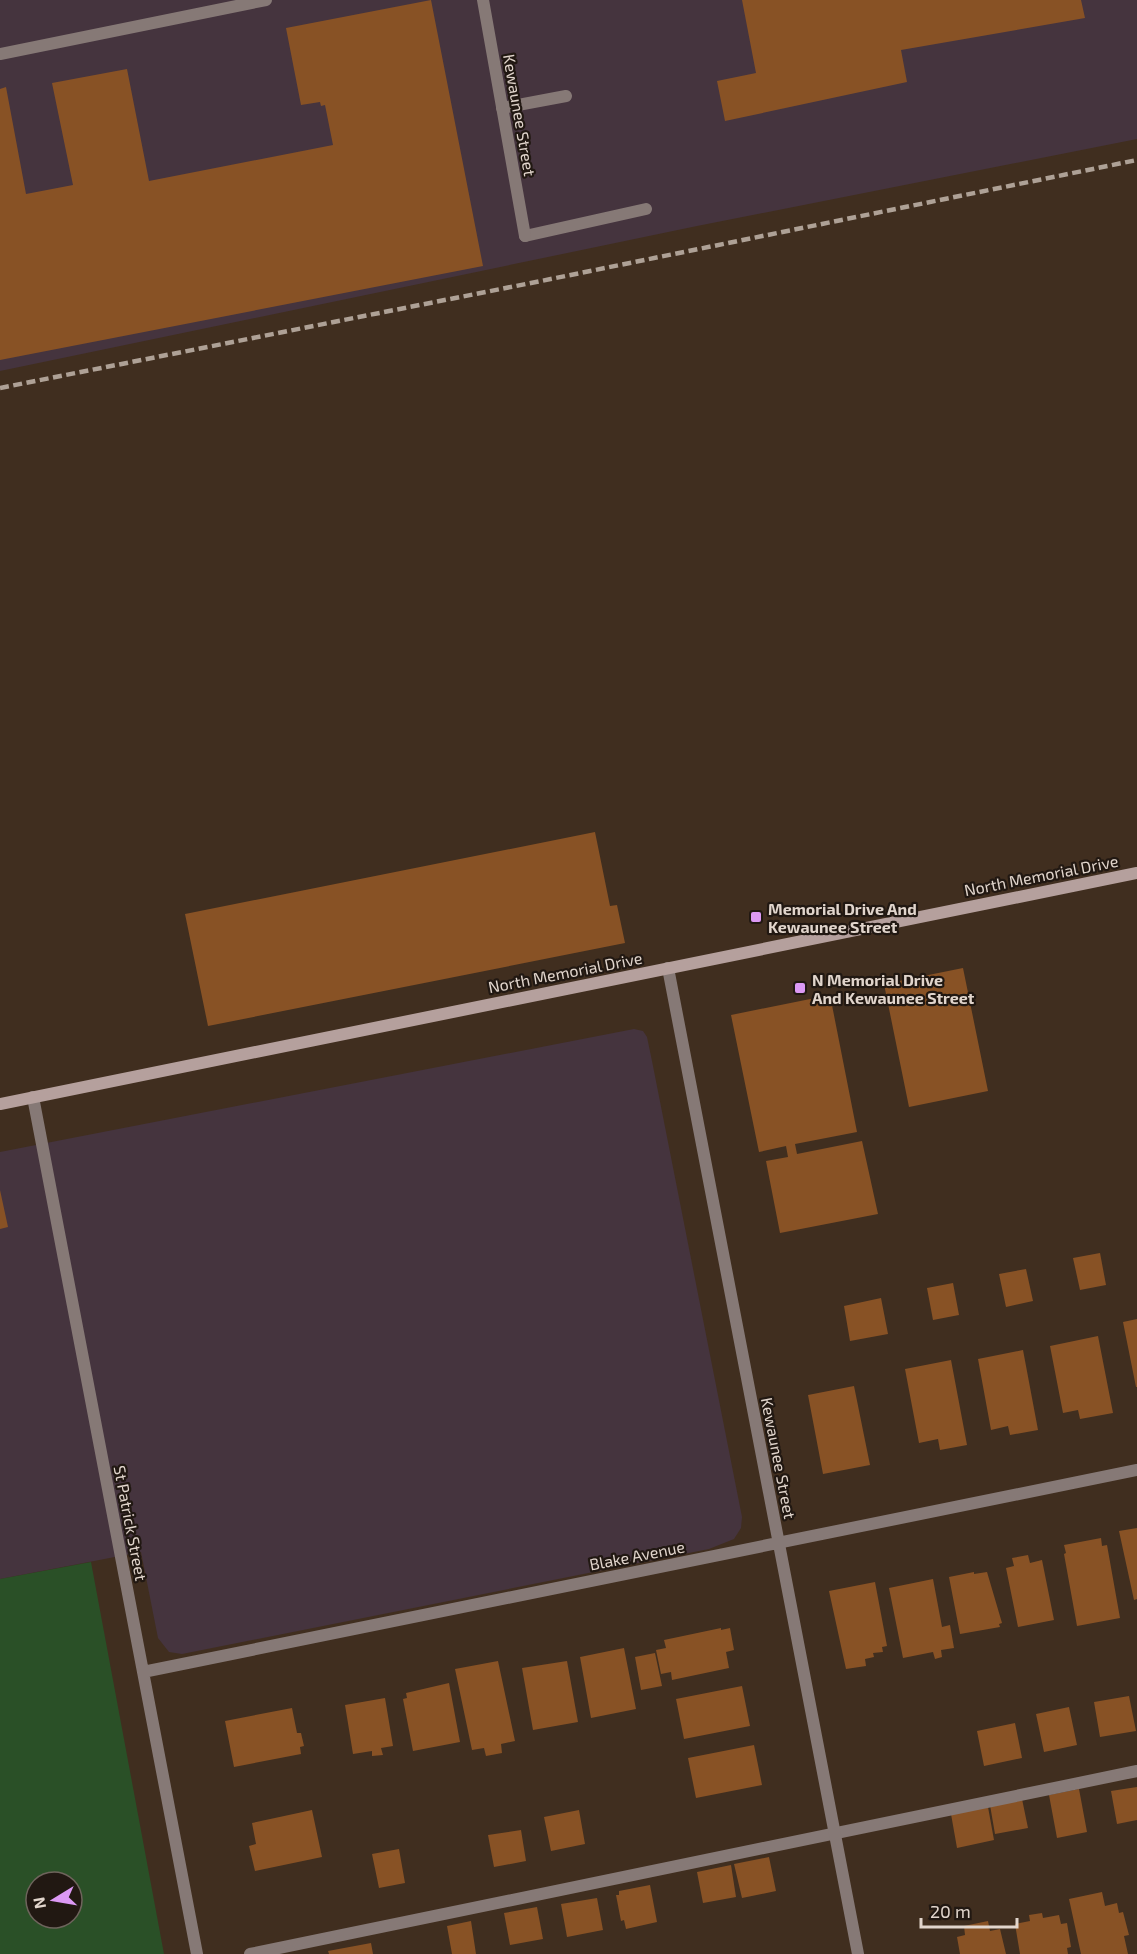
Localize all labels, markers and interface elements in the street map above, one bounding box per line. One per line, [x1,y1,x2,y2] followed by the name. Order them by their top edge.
[500,53,540,177] street label: Kewaunee Street
[962,851,1120,899] street label: North Memorial Drive
[768,899,917,936] place label: Memorial Drive And Kewaunee Street
[749,910,763,924] marker: Memorial Drive And Kewaunee Street
[486,948,644,996] street label: North Memorial Drive
[812,970,975,1007] place label: N Memorial Drive And Kewaunee Street
[793,981,807,995] marker: N Memorial Drive And Kewaunee Street
[758,1396,800,1520] street label: Kewaunee Street
[111,1464,151,1582] street label: St Patrick Street
[588,1536,686,1574] street label: Blake Avenue
[24,1870,84,1930] north arrow
[921,1891,1017,1929] scale bar
[28,1895,49,1910] text: N
[930,1900,971,1922] text: 20 m

